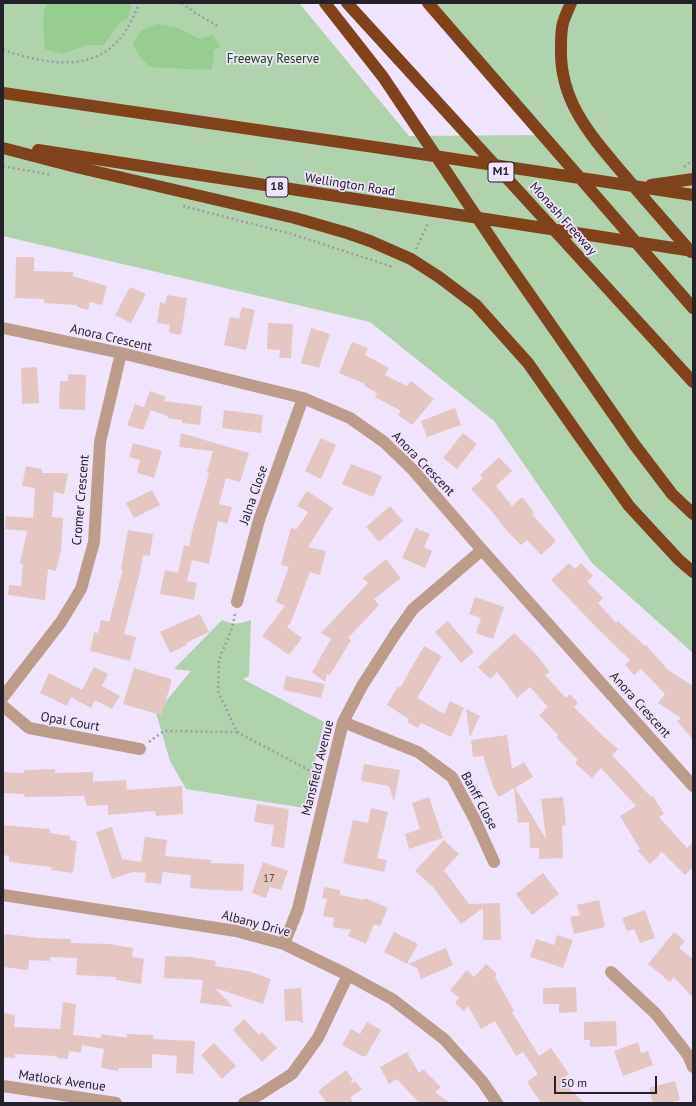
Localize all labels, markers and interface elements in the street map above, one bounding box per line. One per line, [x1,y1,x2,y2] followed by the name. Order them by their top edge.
[227,51,319,67] park label: Freeway Reserve
[488,162,514,182] road number: M1
[304,170,396,200] street label: Wellington Road
[266,177,288,197] road number: 18
[526,179,600,259] street label: Monash Freeway
[69,321,153,355] street label: Anora Crescent
[388,429,458,499] street label: Anora Crescent
[69,454,93,546] street label: Cromer Crescent
[237,463,271,527] street label: Jalna Close
[606,669,674,741] street label: Anora Crescent
[39,709,101,735] street label: Opal Court
[299,719,337,817] street label: Mansfield Avenue
[457,769,501,833] street label: Banff Close
[263,872,275,886] house number: 17
[220,907,292,941] street label: Albany Drive
[17,1067,107,1095] street label: Matlock Avenue
[556,1068,659,1094] scale bar
[561,1075,587,1090] text: 50 m

